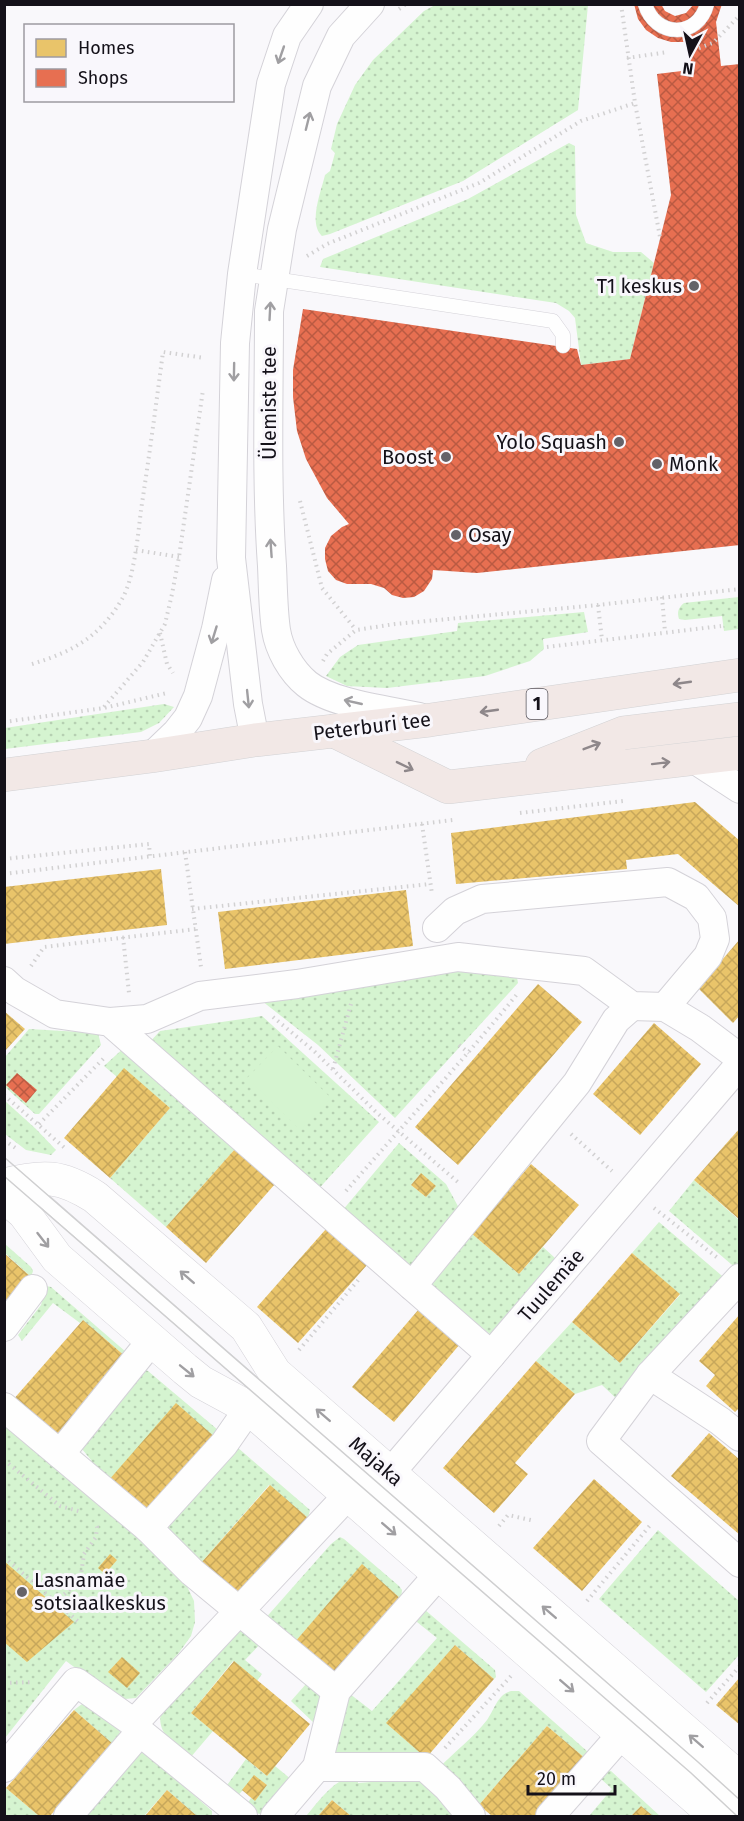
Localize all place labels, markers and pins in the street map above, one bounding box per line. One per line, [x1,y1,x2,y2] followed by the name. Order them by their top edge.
[597,274,682,298] place label: T1 keskus
[687,279,701,293] marker: T1 keskus
[497,430,607,454] place label: Yolo Squash
[612,435,626,449] marker: Yolo Squash
[382,445,435,469] place label: Boost
[439,450,453,464] marker: Boost
[669,452,719,476] place label: Monk
[650,457,664,471] marker: Monk
[468,523,512,547] place label: Osay
[449,528,463,542] marker: Osay
[34,1568,166,1615] place label: Lasnamäe sotsiaalkeskus
[15,1585,29,1599] marker: Lasnamäe sotsiaalkeskus

